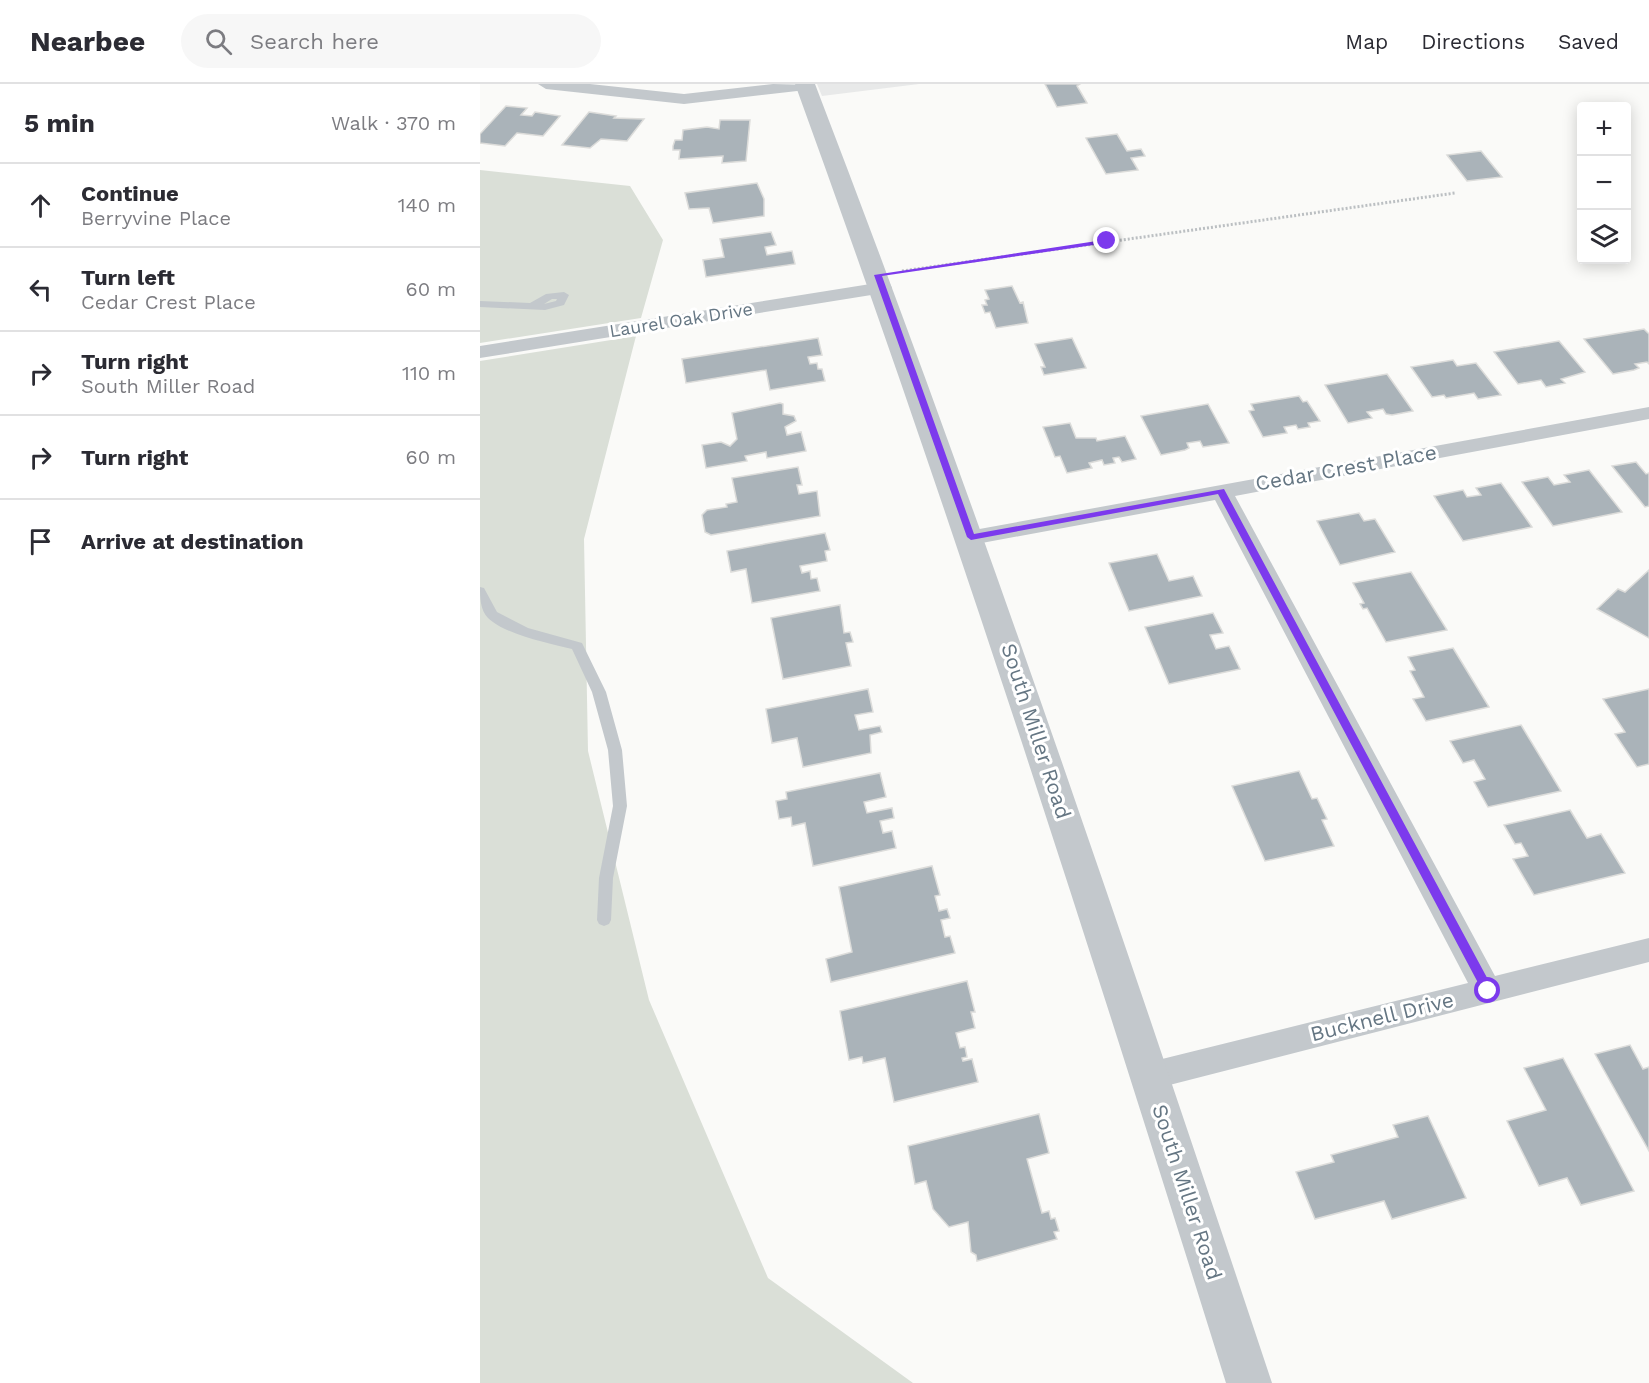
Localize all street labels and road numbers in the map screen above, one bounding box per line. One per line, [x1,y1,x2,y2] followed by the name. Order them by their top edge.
[608,298,754,341] street label: Laurel Oak Drive
[1253,439,1438,496] street label: Cedar Crest Place
[996,640,1077,822] street label: South Miller Road
[1308,987,1456,1046] street label: Bucknell Drive
[1147,1101,1228,1283] street label: South Miller Road

